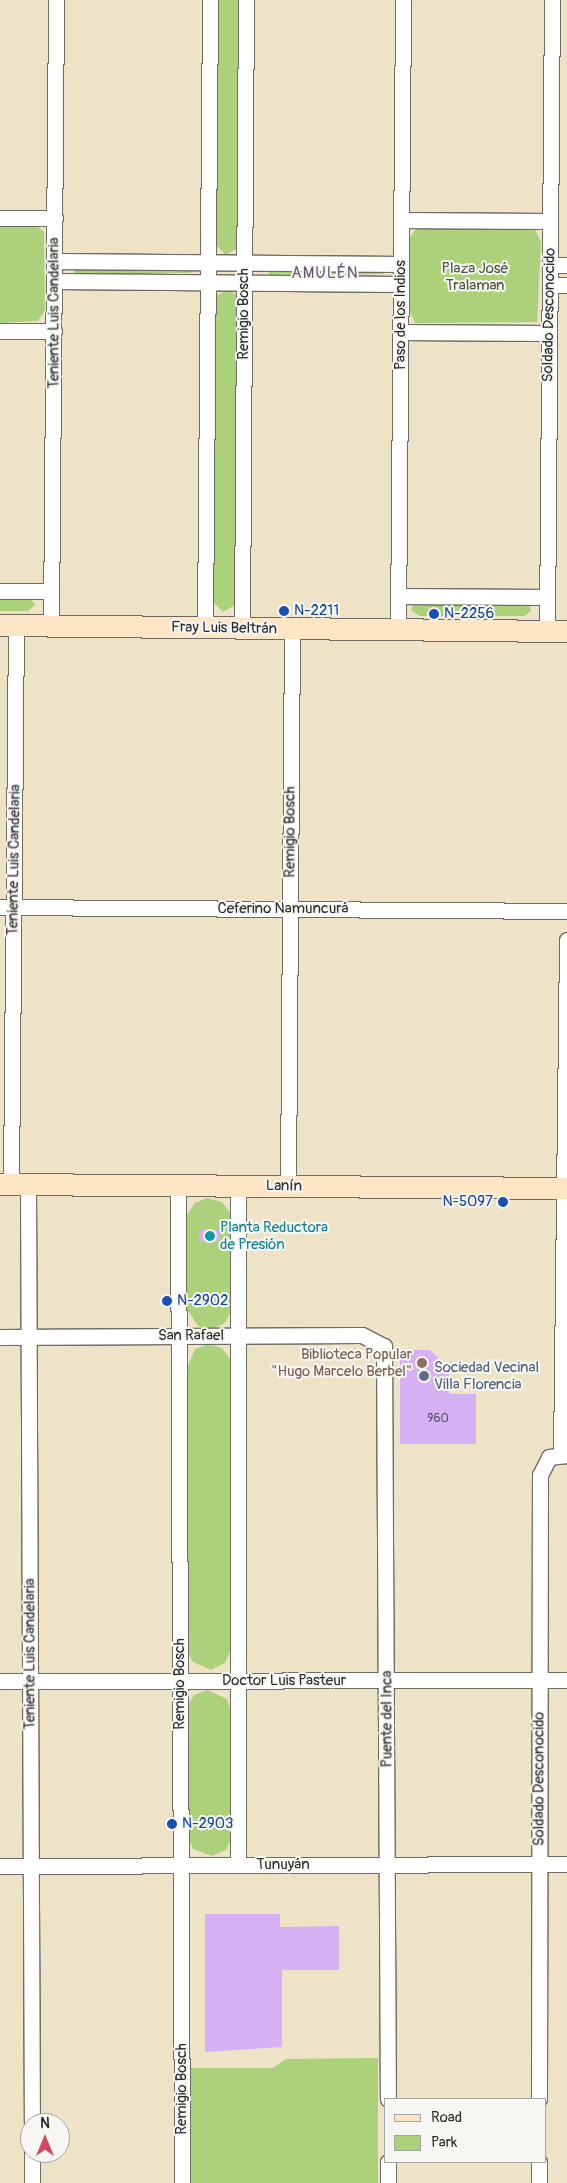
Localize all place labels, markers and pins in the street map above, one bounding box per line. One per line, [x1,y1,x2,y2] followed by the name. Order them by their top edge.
[294,602,339,620] place label: N-2211
[278,605,290,617] marker: N-2211
[444,605,494,623] place label: N-2256
[428,608,440,620] marker: N-2256
[442,1193,493,1211] place label: N-5097
[497,1196,509,1208] marker: N-5097
[220,1218,328,1253] place label: Planta Reductora de Presión
[204,1230,216,1242] marker: Planta Reductora de Presión
[177,1292,228,1310] place label: N-2902
[161,1295,173,1307] marker: N-2902
[271,1345,412,1380] place label: Biblioteca Popular "Hugo Marcelo Berbel"
[416,1357,428,1369] marker: Biblioteca Popular "Hugo Marcelo Berbel"
[434,1358,539,1393] place label: Sociedad Vecinal Villa Florencia
[418,1370,430,1382] marker: Sociedad Vecinal Villa Florencia
[182,1815,233,1833] place label: N-2903
[166,1818,178,1830] marker: N-2903

